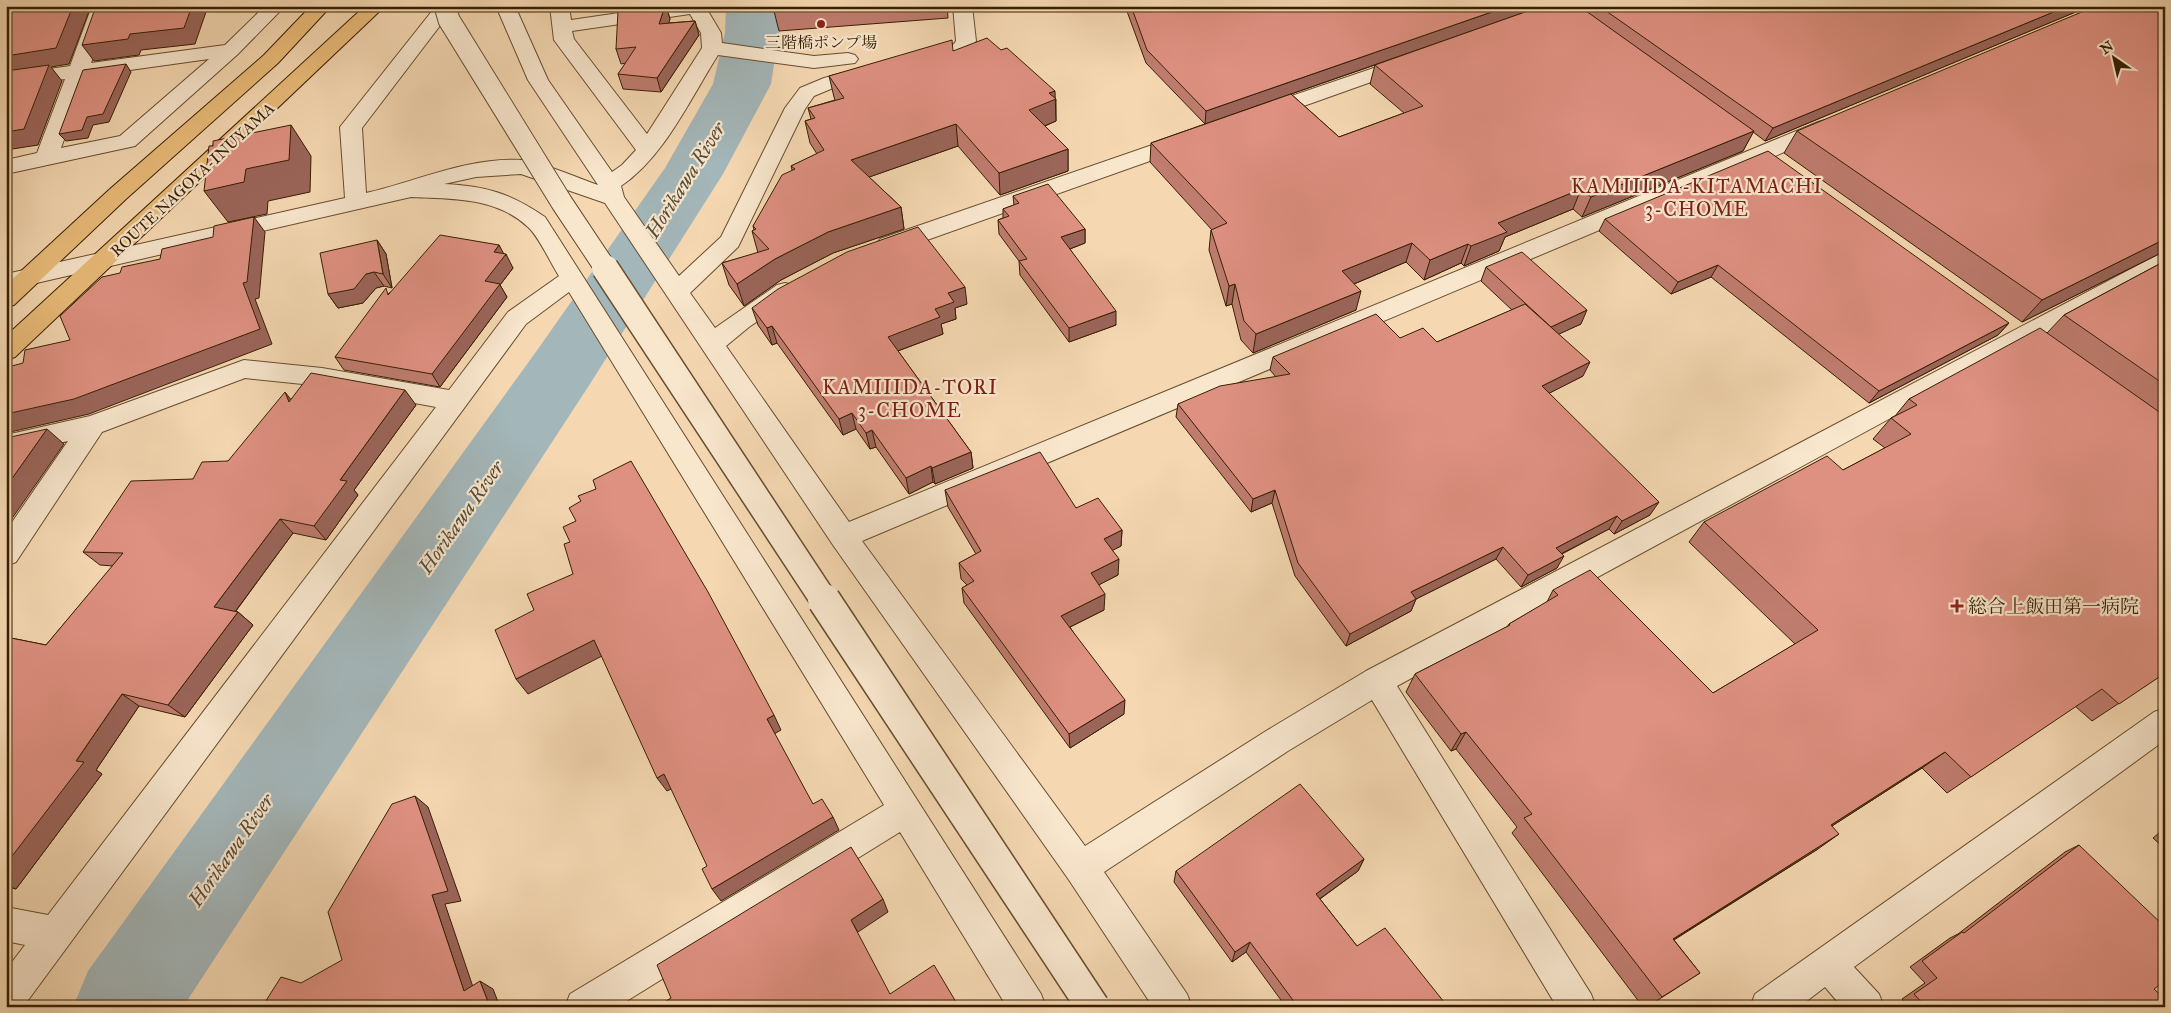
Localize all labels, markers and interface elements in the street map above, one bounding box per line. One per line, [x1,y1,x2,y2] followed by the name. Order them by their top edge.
[815,18,827,30] marker: 三階橋ポンプ場
[2088,32,2138,82] north arrow
[765,33,877,52] place label: 三階橋ポンプ場
[2097,37,2117,58] text: N
[106,98,278,260] street label: ROUTE NAGOYA-INUYAMA
[639,116,731,243] water label: Horikawa River
[1571,174,1823,221] district label: KAMIIIDA-KITAMACHI 3-CHOME
[822,375,998,422] district label: KAMIIIDA-TORI 3-CHOME
[413,455,510,579] water label: Horikawa River
[1968,595,2139,618] place label: 総合上飯田第一病院
[1950,599,1964,613] marker: 総合上飯田第一病院
[183,788,280,912] water label: Horikawa River

